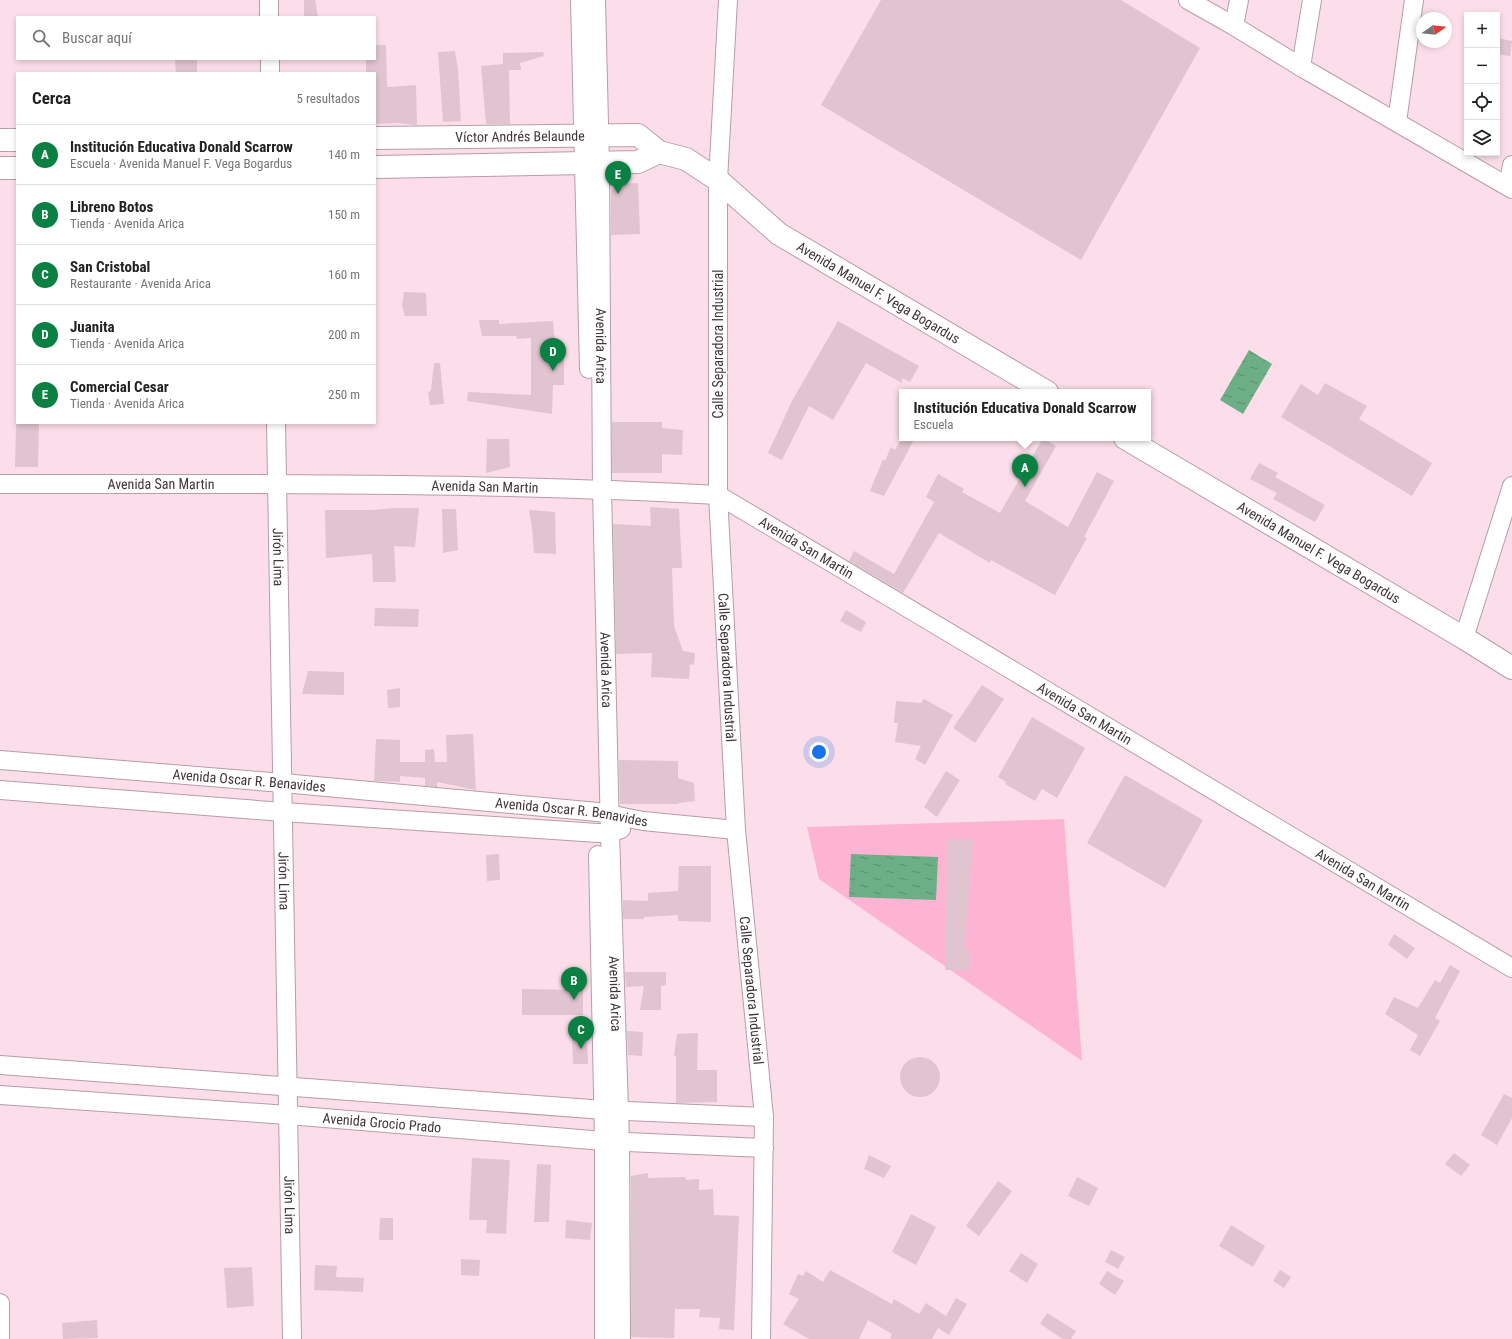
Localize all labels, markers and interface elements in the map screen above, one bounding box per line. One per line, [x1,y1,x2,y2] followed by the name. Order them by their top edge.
[1416,12,1452,48] north arrow
[1464,12,1500,156] map controls
[1464,12,1500,48] button: +
[16,16,376,60] search box
[30,27,52,49] icon: search
[62,29,132,47] text: Buscar aquí
[1464,48,1500,84] button: −
[1464,84,1500,120] button: locate
[32,88,71,108] text: Cerca
[296,91,360,106] text: 5 resultados
[1464,120,1500,156] button: layers
[455,128,585,145] street label: Víctor Andrés Belaunde
[70,138,293,156] text: Institución Educativa Donald Scarrow
[41,147,49,162] text: A
[328,147,360,162] text: 140 m
[70,156,292,171] text: Escuela · Avenida Manuel F. Vega Bogardus
[605,161,631,194] pin: E
[70,198,153,216] text: Libreno Botos
[41,207,49,222] text: B
[328,207,360,222] text: 150 m
[70,216,184,231] text: Tienda · Avenida Arica
[794,238,963,347] street label: Avenida Manuel F. Vega Bogardus
[70,258,150,276] text: San Cristobal
[41,267,49,282] text: C
[328,267,360,282] text: 160 m
[710,270,726,418] street label: Calle Separadora Industrial
[70,276,211,291] text: Restaurante · Avenida Arica
[593,308,609,384] street label: Avenida Arica
[70,318,115,336] text: Juanita
[41,327,49,342] text: D
[328,327,360,342] text: 200 m
[70,336,184,351] text: Tienda · Avenida Arica
[540,338,566,371] pin: D
[70,378,169,396] text: Comercial Cesar
[42,387,48,402] text: E
[328,387,360,402] text: 250 m
[899,389,1151,441] popup
[70,396,184,411] text: Tienda · Avenida Arica
[914,399,1136,417] text: Institución Educativa Donald Scarrow
[914,417,954,432] text: Escuela
[1012,454,1038,487] pin: A
[107,476,215,492] street label: Avenida San Martin
[431,478,539,496] street label: Avenida San Martin
[1234,498,1403,607] street label: Avenida Manuel F. Vega Bogardus
[756,513,856,582] street label: Avenida San Martin
[270,528,287,586] street label: Jirón Lima
[715,593,739,742] street label: Calle Separadora Industrial
[597,632,615,708] street label: Avenida Arica
[1035,679,1135,748] street label: Avenida San Martin
[809,742,829,762] your location
[172,766,326,795] street label: Avenida Oscar R. Benavides
[495,795,648,829] street label: Avenida Oscar R. Benavides
[1313,845,1413,914] street label: Avenida San Martin
[275,852,293,910] street label: Jirón Lima
[736,916,767,1065] street label: Calle Separadora Industrial
[606,956,624,1032] street label: Avenida Arica
[561,967,587,1000] pin: B
[568,1016,594,1049] pin: C
[322,1110,442,1136] street label: Avenida Grocio Prado
[281,1176,298,1234] street label: Jirón Lima

